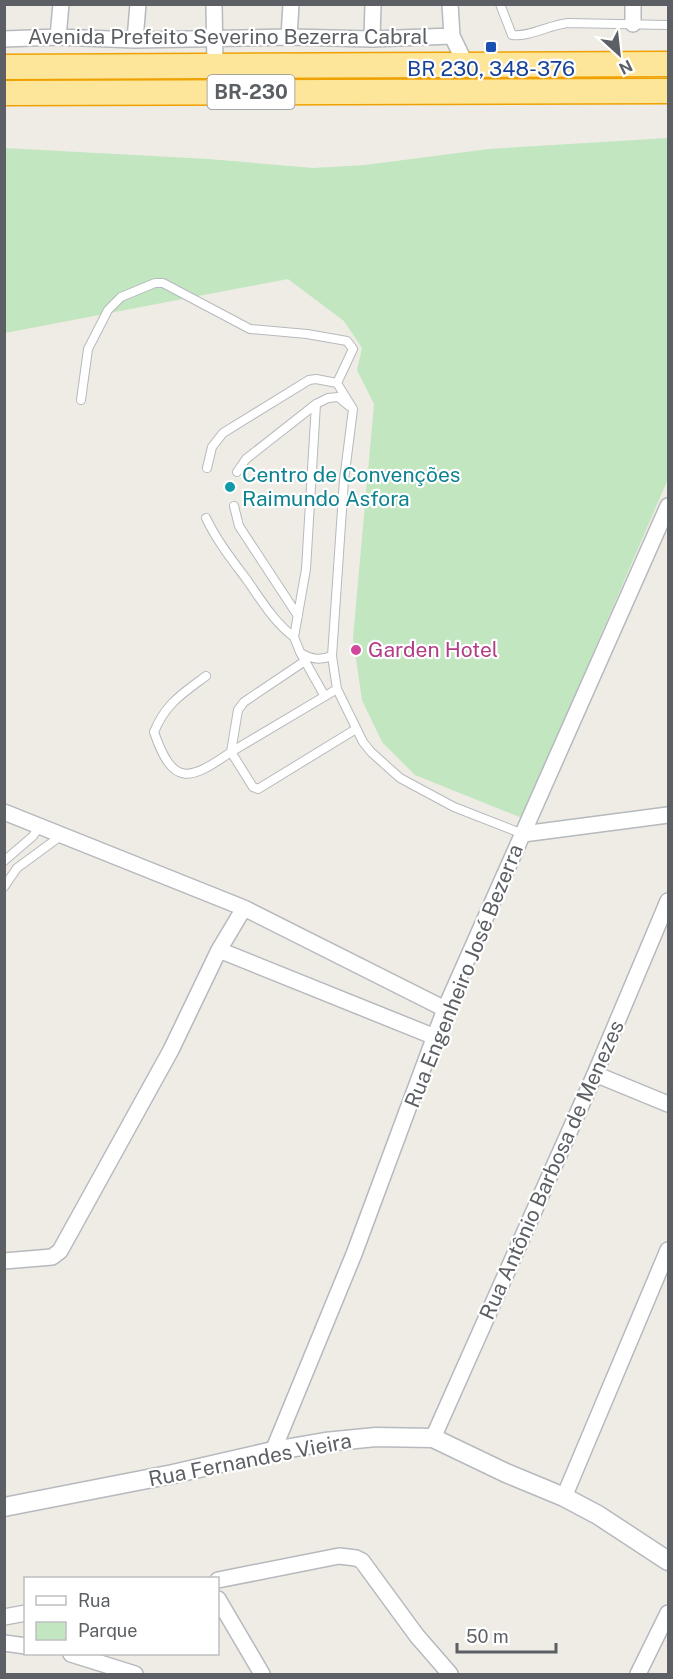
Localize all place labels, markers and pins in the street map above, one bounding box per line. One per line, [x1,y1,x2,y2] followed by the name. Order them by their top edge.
[484,40,498,54] marker: BR 230, 348-376
[407,56,575,81] place label: BR 230, 348-376
[242,462,460,511] place label: Centro de Convenções Raimundo Asfora
[223,480,237,494] marker: Centro de Convenções Raimundo Asfora
[368,637,498,662] place label: Garden Hotel
[349,643,363,657] marker: Garden Hotel

